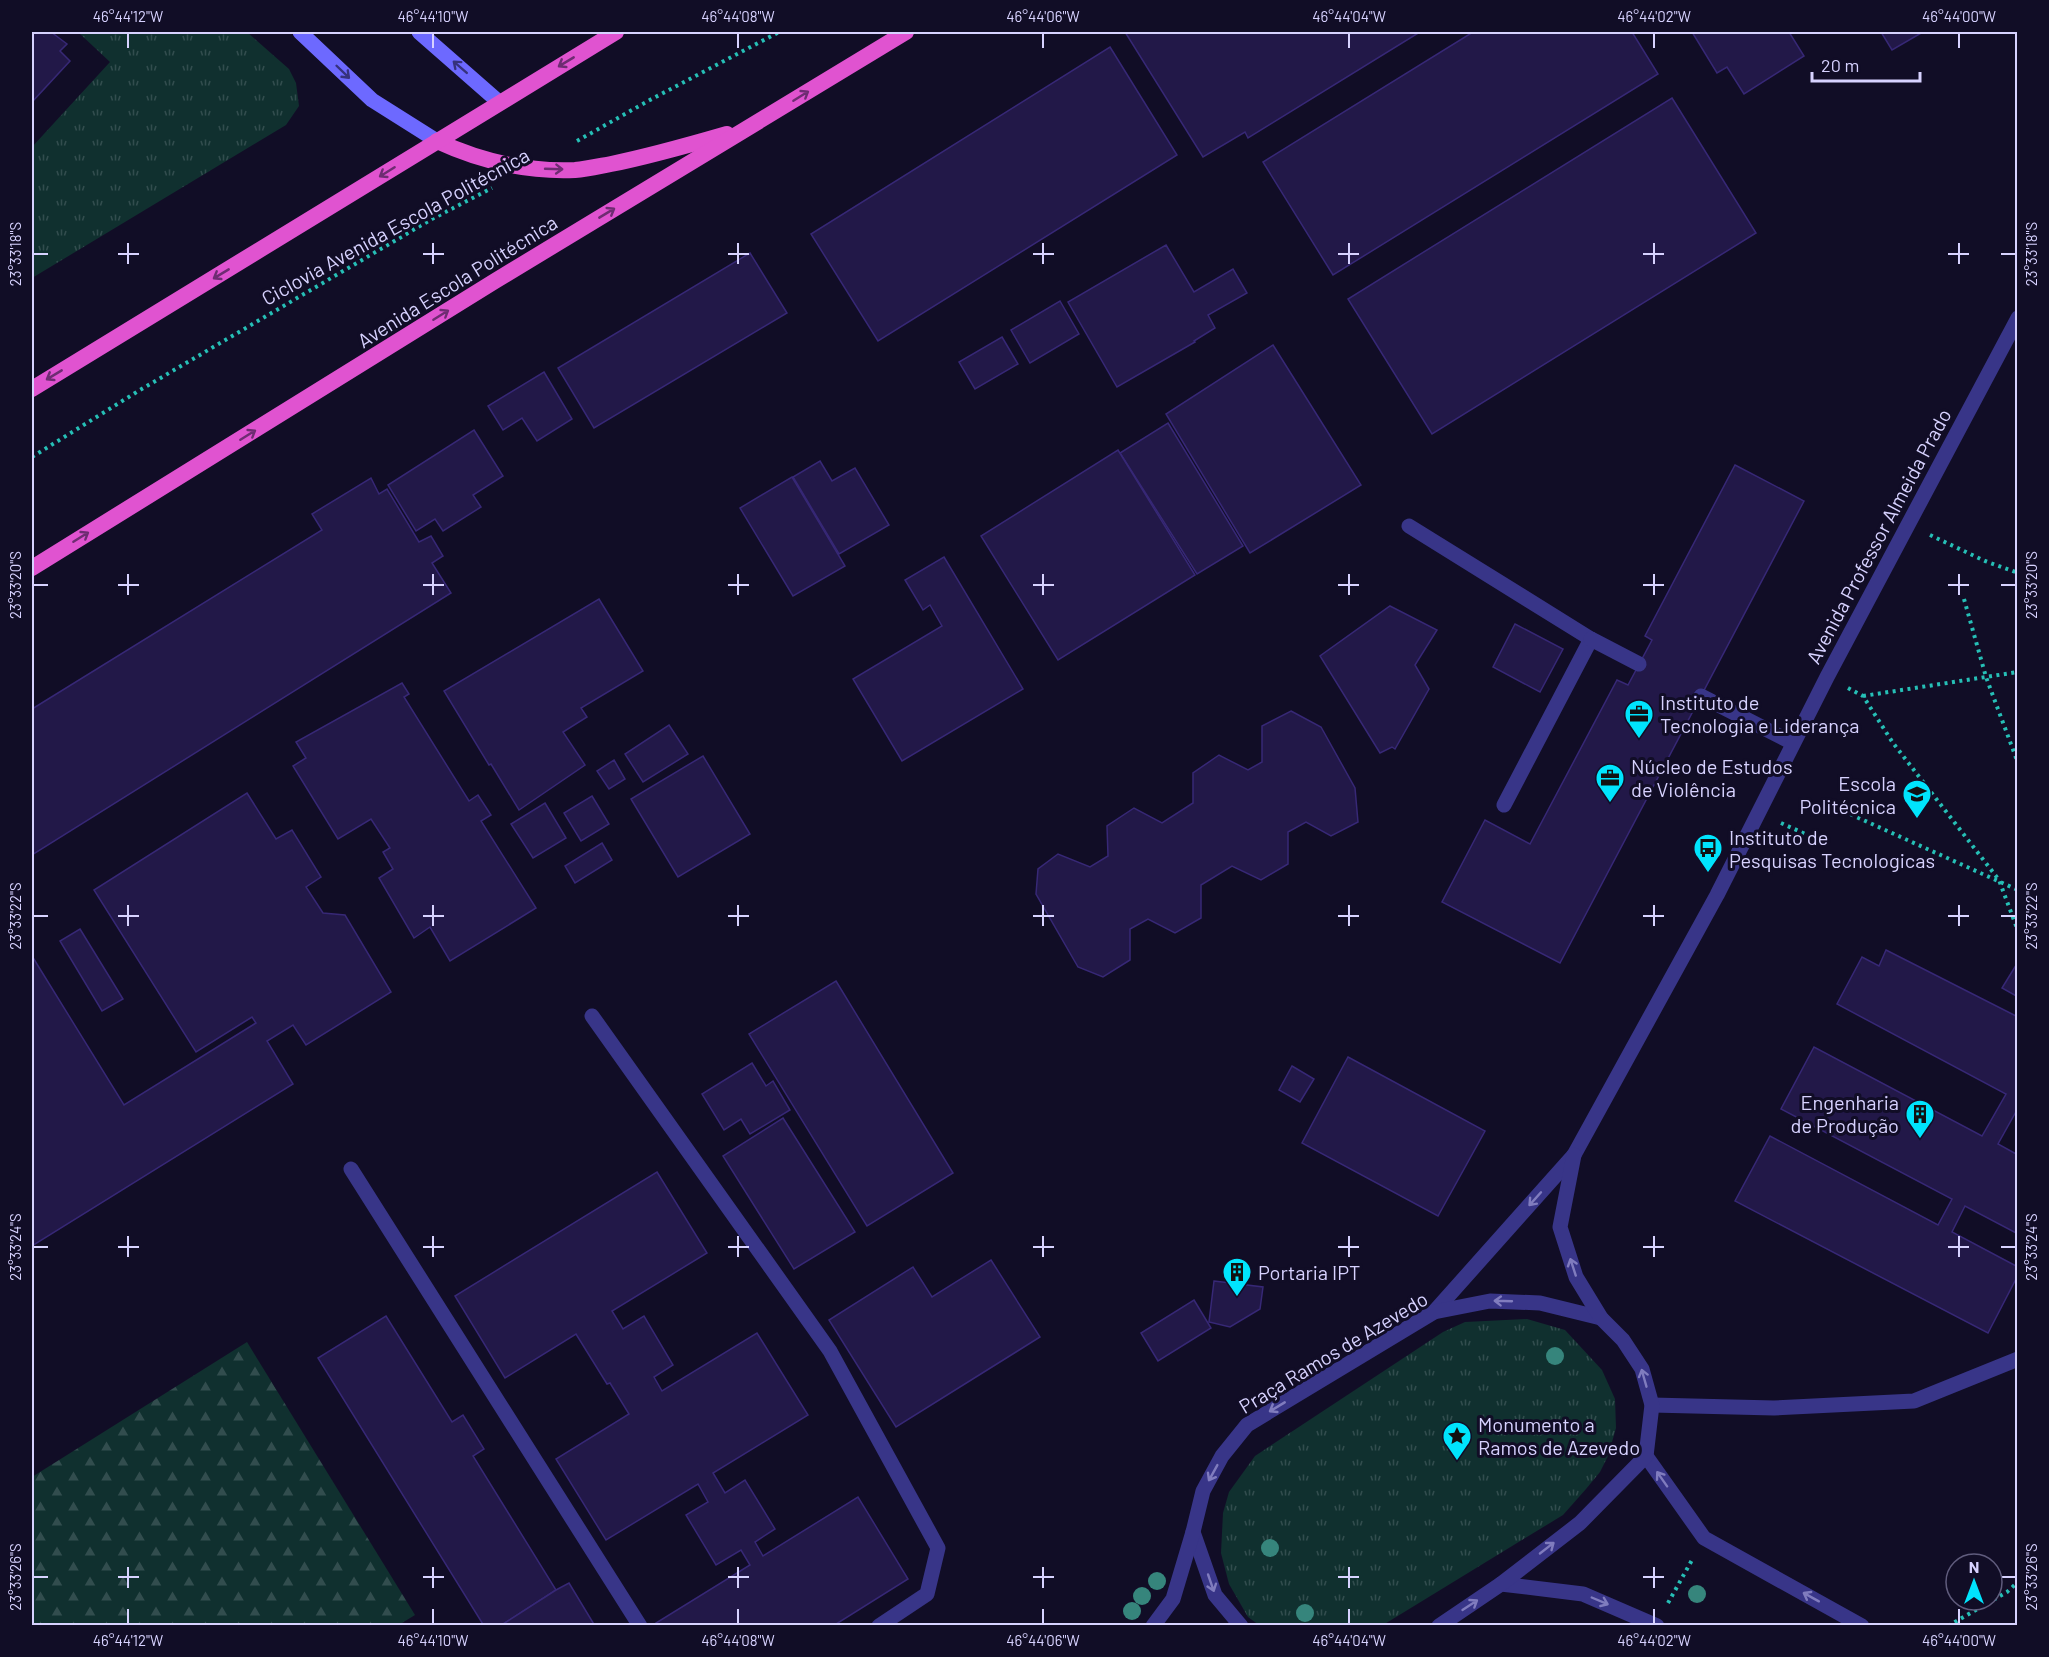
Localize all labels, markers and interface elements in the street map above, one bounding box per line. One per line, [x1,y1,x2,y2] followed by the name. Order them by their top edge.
[93,7,163,25] text: 46°44'12"W
[398,7,468,25] text: 46°44'10"W
[701,7,775,25] text: 46°44'08"W
[1006,7,1080,25] text: 46°44'06"W
[1312,7,1386,25] text: 46°44'04"W
[1617,7,1691,25] text: 46°44'02"W
[1922,7,1996,25] text: 46°44'00"W
[1812,45,1920,83] scale bar
[1821,54,1859,76] text: 20 m
[558,56,575,68] one-way arrow
[452,60,467,74] one-way arrow
[335,65,350,79] one-way arrow
[792,89,809,101] one-way arrow
[257,142,533,310] street label: Ciclovia Avenida Escola Politécnica
[543,163,563,175] one-way arrow
[379,166,396,178] one-way arrow
[598,207,615,219] one-way arrow
[353,210,561,352] street label: Avenida Escola Politécnica
[6,222,24,286] text: 23°33'18"S
[2022,222,2040,286] text: 23°33'18"S
[213,268,230,280] one-way arrow
[432,309,449,321] one-way arrow
[46,370,63,382] one-way arrow
[1800,404,1956,668] street label: Avenida Professor Almeida Prado
[239,429,256,441] one-way arrow
[72,531,89,543] one-way arrow
[6,551,24,619] text: 23°33'20"S
[2022,551,2040,619] text: 23°33'20"S
[1660,690,1860,737] place label: Instituto de Tecnologia e Liderança
[1623,698,1655,740] office icon: Instituto de Tecnologia e Liderança
[1631,754,1793,801] place label: Núcleo de Estudos de Violência
[1594,762,1626,804] office icon: Núcleo de Estudos de Violência
[1799,771,1896,818] place label: Escola Politécnica
[1901,778,1933,820] school or university icon: Escola Politécnica
[1729,825,1935,872] place label: Instituto de Pesquisas Tecnologicas
[1692,832,1724,874] bus stop icon: Instituto de Pesquisas Tecnologicas
[6,882,24,950] text: 23°33'22"S
[2022,882,2040,950] text: 23°33'22"S
[1791,1090,1899,1137] place label: Engenharia de Produção
[1904,1098,1936,1140] building icon: Engenharia de Produção
[1528,1191,1542,1206] one-way arrow
[6,1213,24,1281] text: 23°33'24"S
[2022,1213,2040,1281] text: 23°33'24"S
[1221,1256,1253,1298] building icon: Portaria IPT
[1567,1258,1578,1277] one-way arrow
[1258,1260,1360,1284] place label: Portaria IPT
[1234,1286,1432,1418] street label: Praça Ramos de Azevedo
[1493,1296,1513,1307] one-way arrow
[1638,1369,1650,1388] one-way arrow
[1269,1402,1286,1414] one-way arrow
[1478,1412,1640,1459] place label: Monumento a Ramos de Azevedo
[1441,1420,1473,1462] place icon: Monumento a Ramos de Azevedo
[1207,1464,1219,1481] one-way arrow
[1656,1471,1668,1487] one-way arrow
[1539,1542,1555,1555] one-way arrow
[6,1543,24,1611] text: 23°33'26"S
[2022,1543,2040,1611] text: 23°33'26"S
[1944,1552,2004,1612] north arrow
[1969,1557,1979,1576] text: N
[1206,1573,1217,1592] one-way arrow
[1803,1591,1820,1603] one-way arrow
[1590,1596,1609,1607] one-way arrow
[1462,1599,1478,1611] one-way arrow
[93,1631,163,1649] text: 46°44'12"W
[398,1631,468,1649] text: 46°44'10"W
[701,1631,775,1649] text: 46°44'08"W
[1006,1631,1080,1649] text: 46°44'06"W
[1312,1631,1386,1649] text: 46°44'04"W
[1617,1631,1691,1649] text: 46°44'02"W
[1922,1631,1996,1649] text: 46°44'00"W

